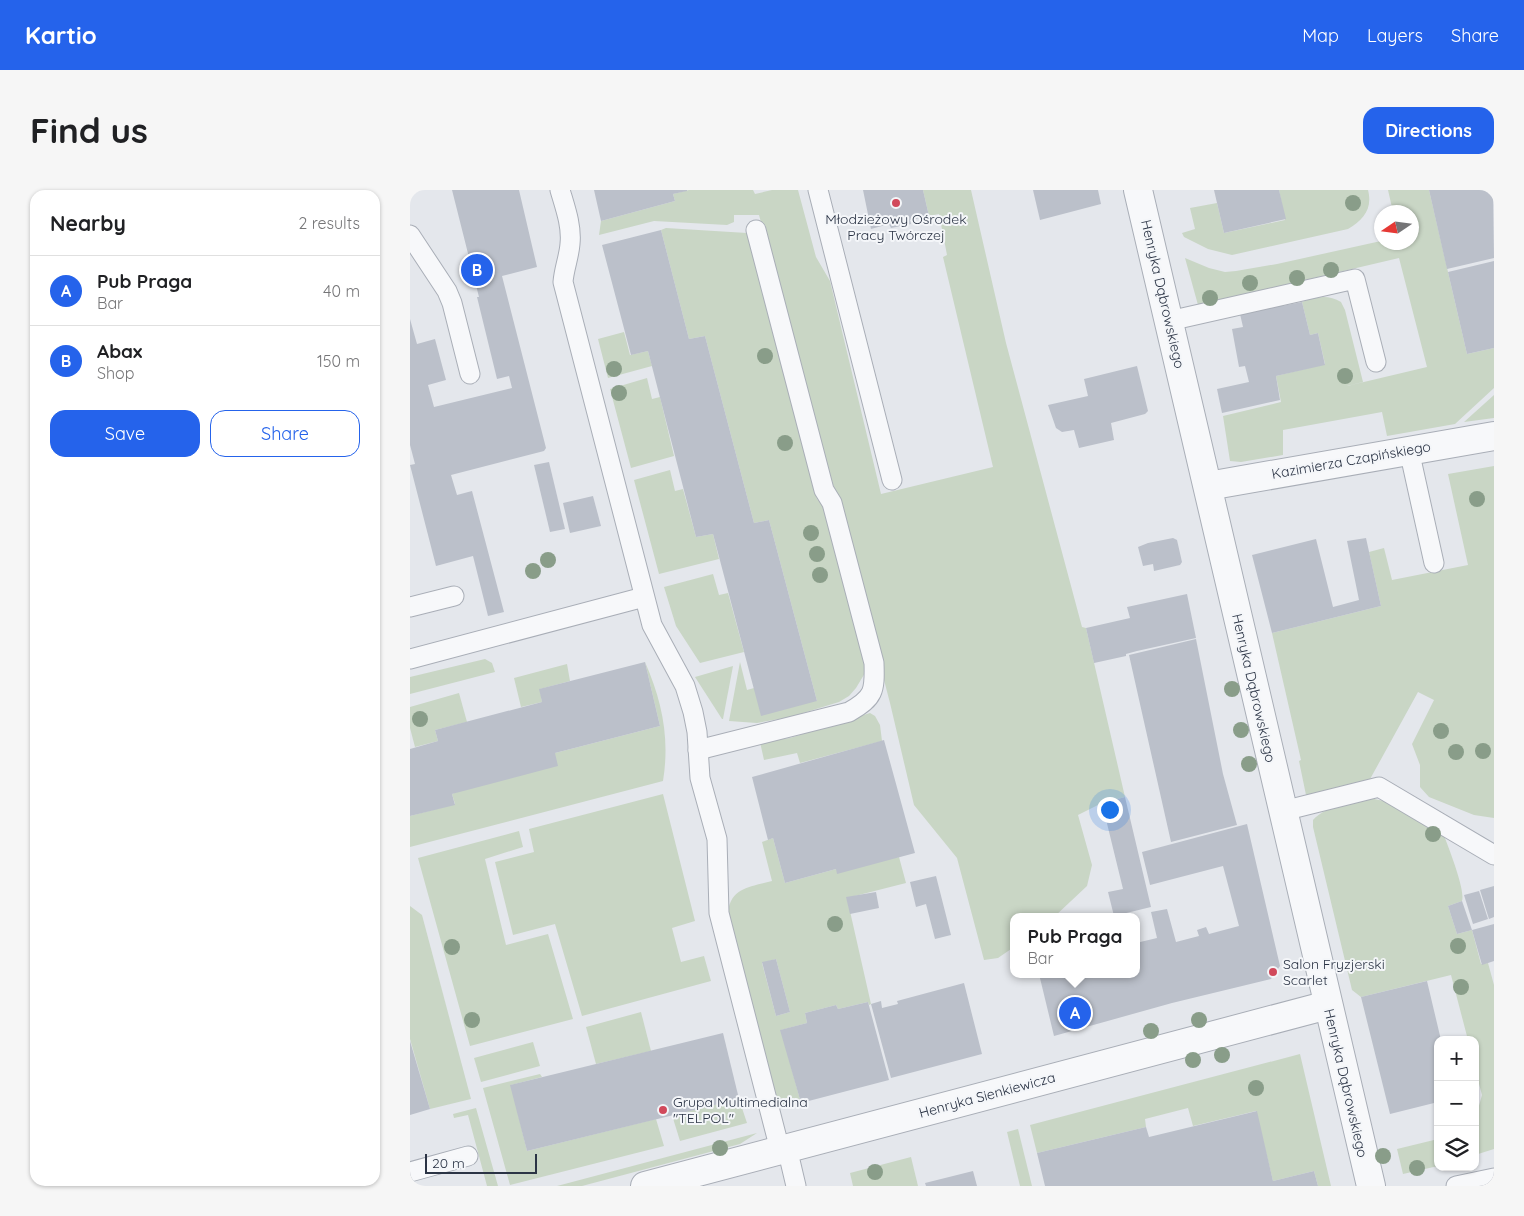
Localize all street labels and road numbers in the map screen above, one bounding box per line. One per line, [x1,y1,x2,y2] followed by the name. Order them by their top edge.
[1137,218,1189,370] street label: Henryka Dąbrowskiego
[1270,437,1432,483] street label: Kazimierza Czapińskiego
[1228,612,1280,764] street label: Henryka Dąbrowskiego
[1320,1007,1372,1159] street label: Henryka Dąbrowskiego
[917,1068,1057,1122] street label: Henryka Sienkiewicza

